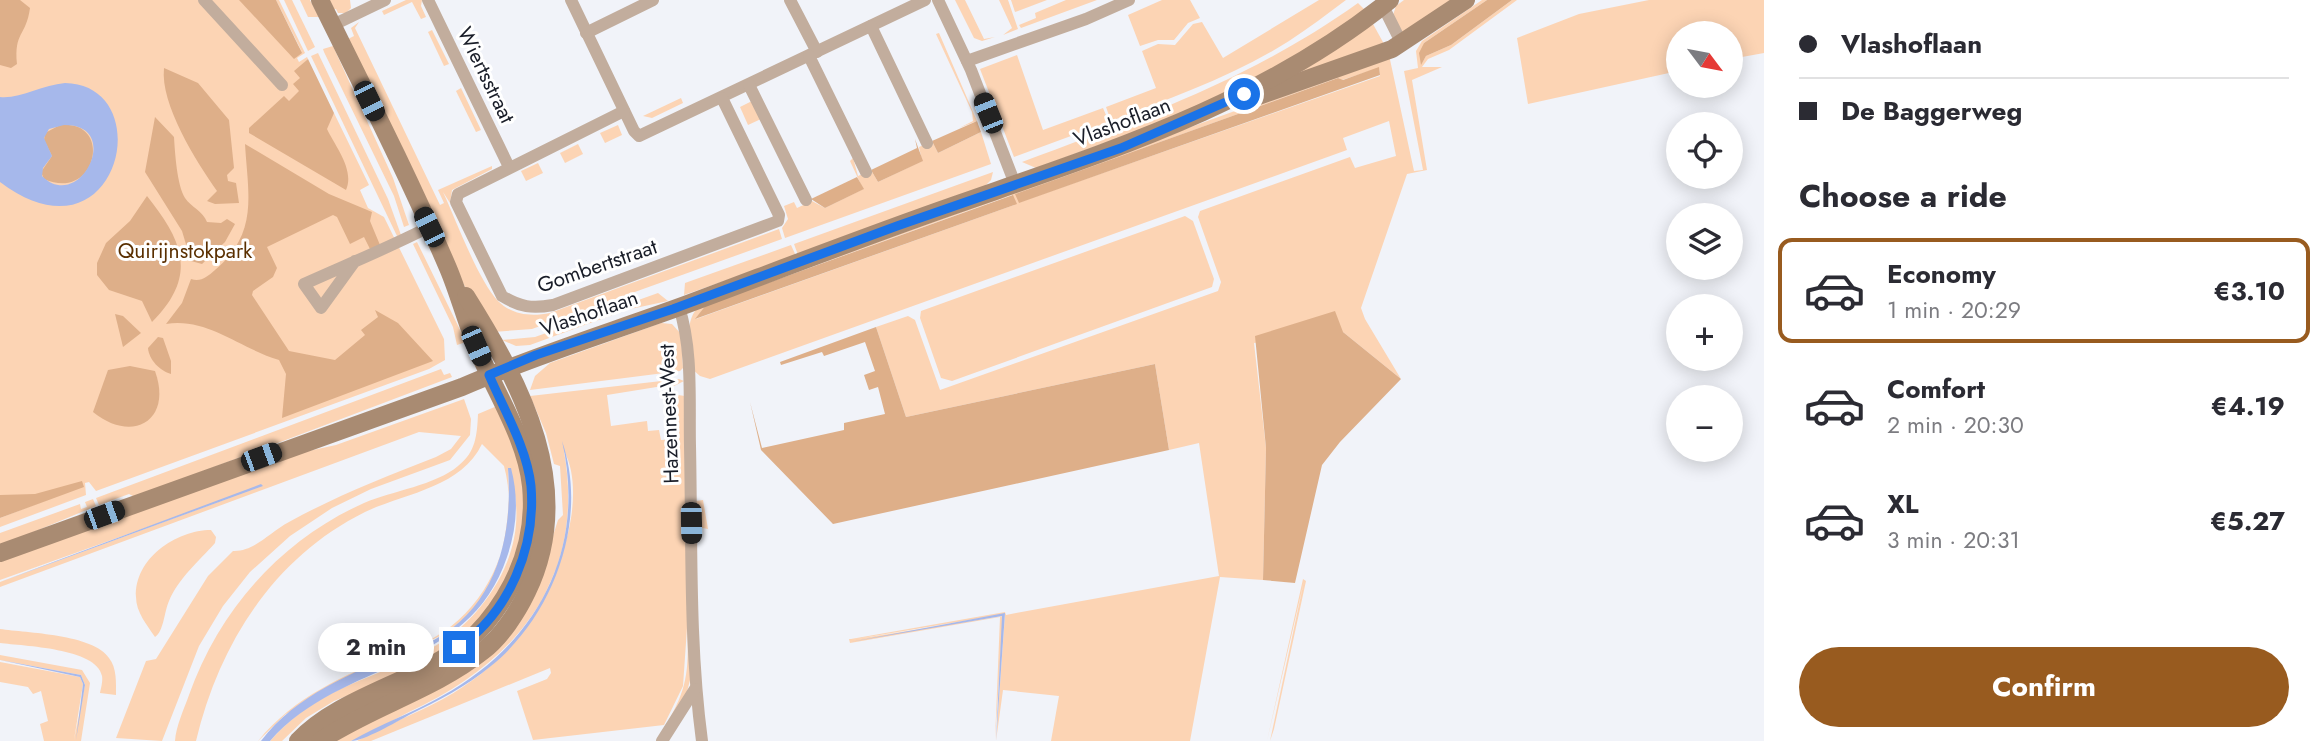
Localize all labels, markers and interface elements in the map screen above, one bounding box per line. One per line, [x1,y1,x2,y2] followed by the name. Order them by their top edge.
[1666,21,1743,98] north arrow
[1666,21,1743,462] map controls
[450,22,522,128] street label: Wiertsstraat
[1841,25,1982,63] text: Vlashoflaan
[351,78,388,124] car
[1228,78,1260,110] route start
[971,90,1006,136] car
[1069,90,1175,154] street label: Vlashoflaan
[1841,92,2022,130] text: De Baggerweg
[1666,112,1743,189] button: locate
[1799,173,2007,219] text: Choose a ride
[1666,203,1743,280] button: layers
[411,204,448,250] car
[533,231,661,301] street label: Gombertstraat
[118,236,253,266] park label: Quirijnstokpark
[1887,255,1996,293] text: Economy
[1803,259,1866,322] icon: car
[2213,272,2285,310] text: €3.10
[536,282,642,344] street label: Vlashoflaan
[1887,293,2021,327] text: 1 min · 20:29
[1666,294,1743,371] button: +
[458,323,495,369] car
[652,344,686,484] street label: Hazennest-West
[1887,370,1985,408] text: Comfort
[1803,374,1866,437] icon: car
[1666,385,1743,462] button: −
[2211,387,2285,425] text: €4.19
[1887,408,2024,442] text: 2 min · 20:30
[238,440,285,474] car
[1887,485,1919,523] text: XL
[1803,489,1866,552] icon: car
[81,498,128,532] car
[681,502,702,544] car
[2210,502,2285,540] text: €5.27
[1887,523,2020,557] text: 3 min · 20:31
[319,622,434,672] callout: 2 min
[346,630,406,664] text: 2 min
[443,631,475,663] route end
[1799,647,2289,727] button: Confirm

